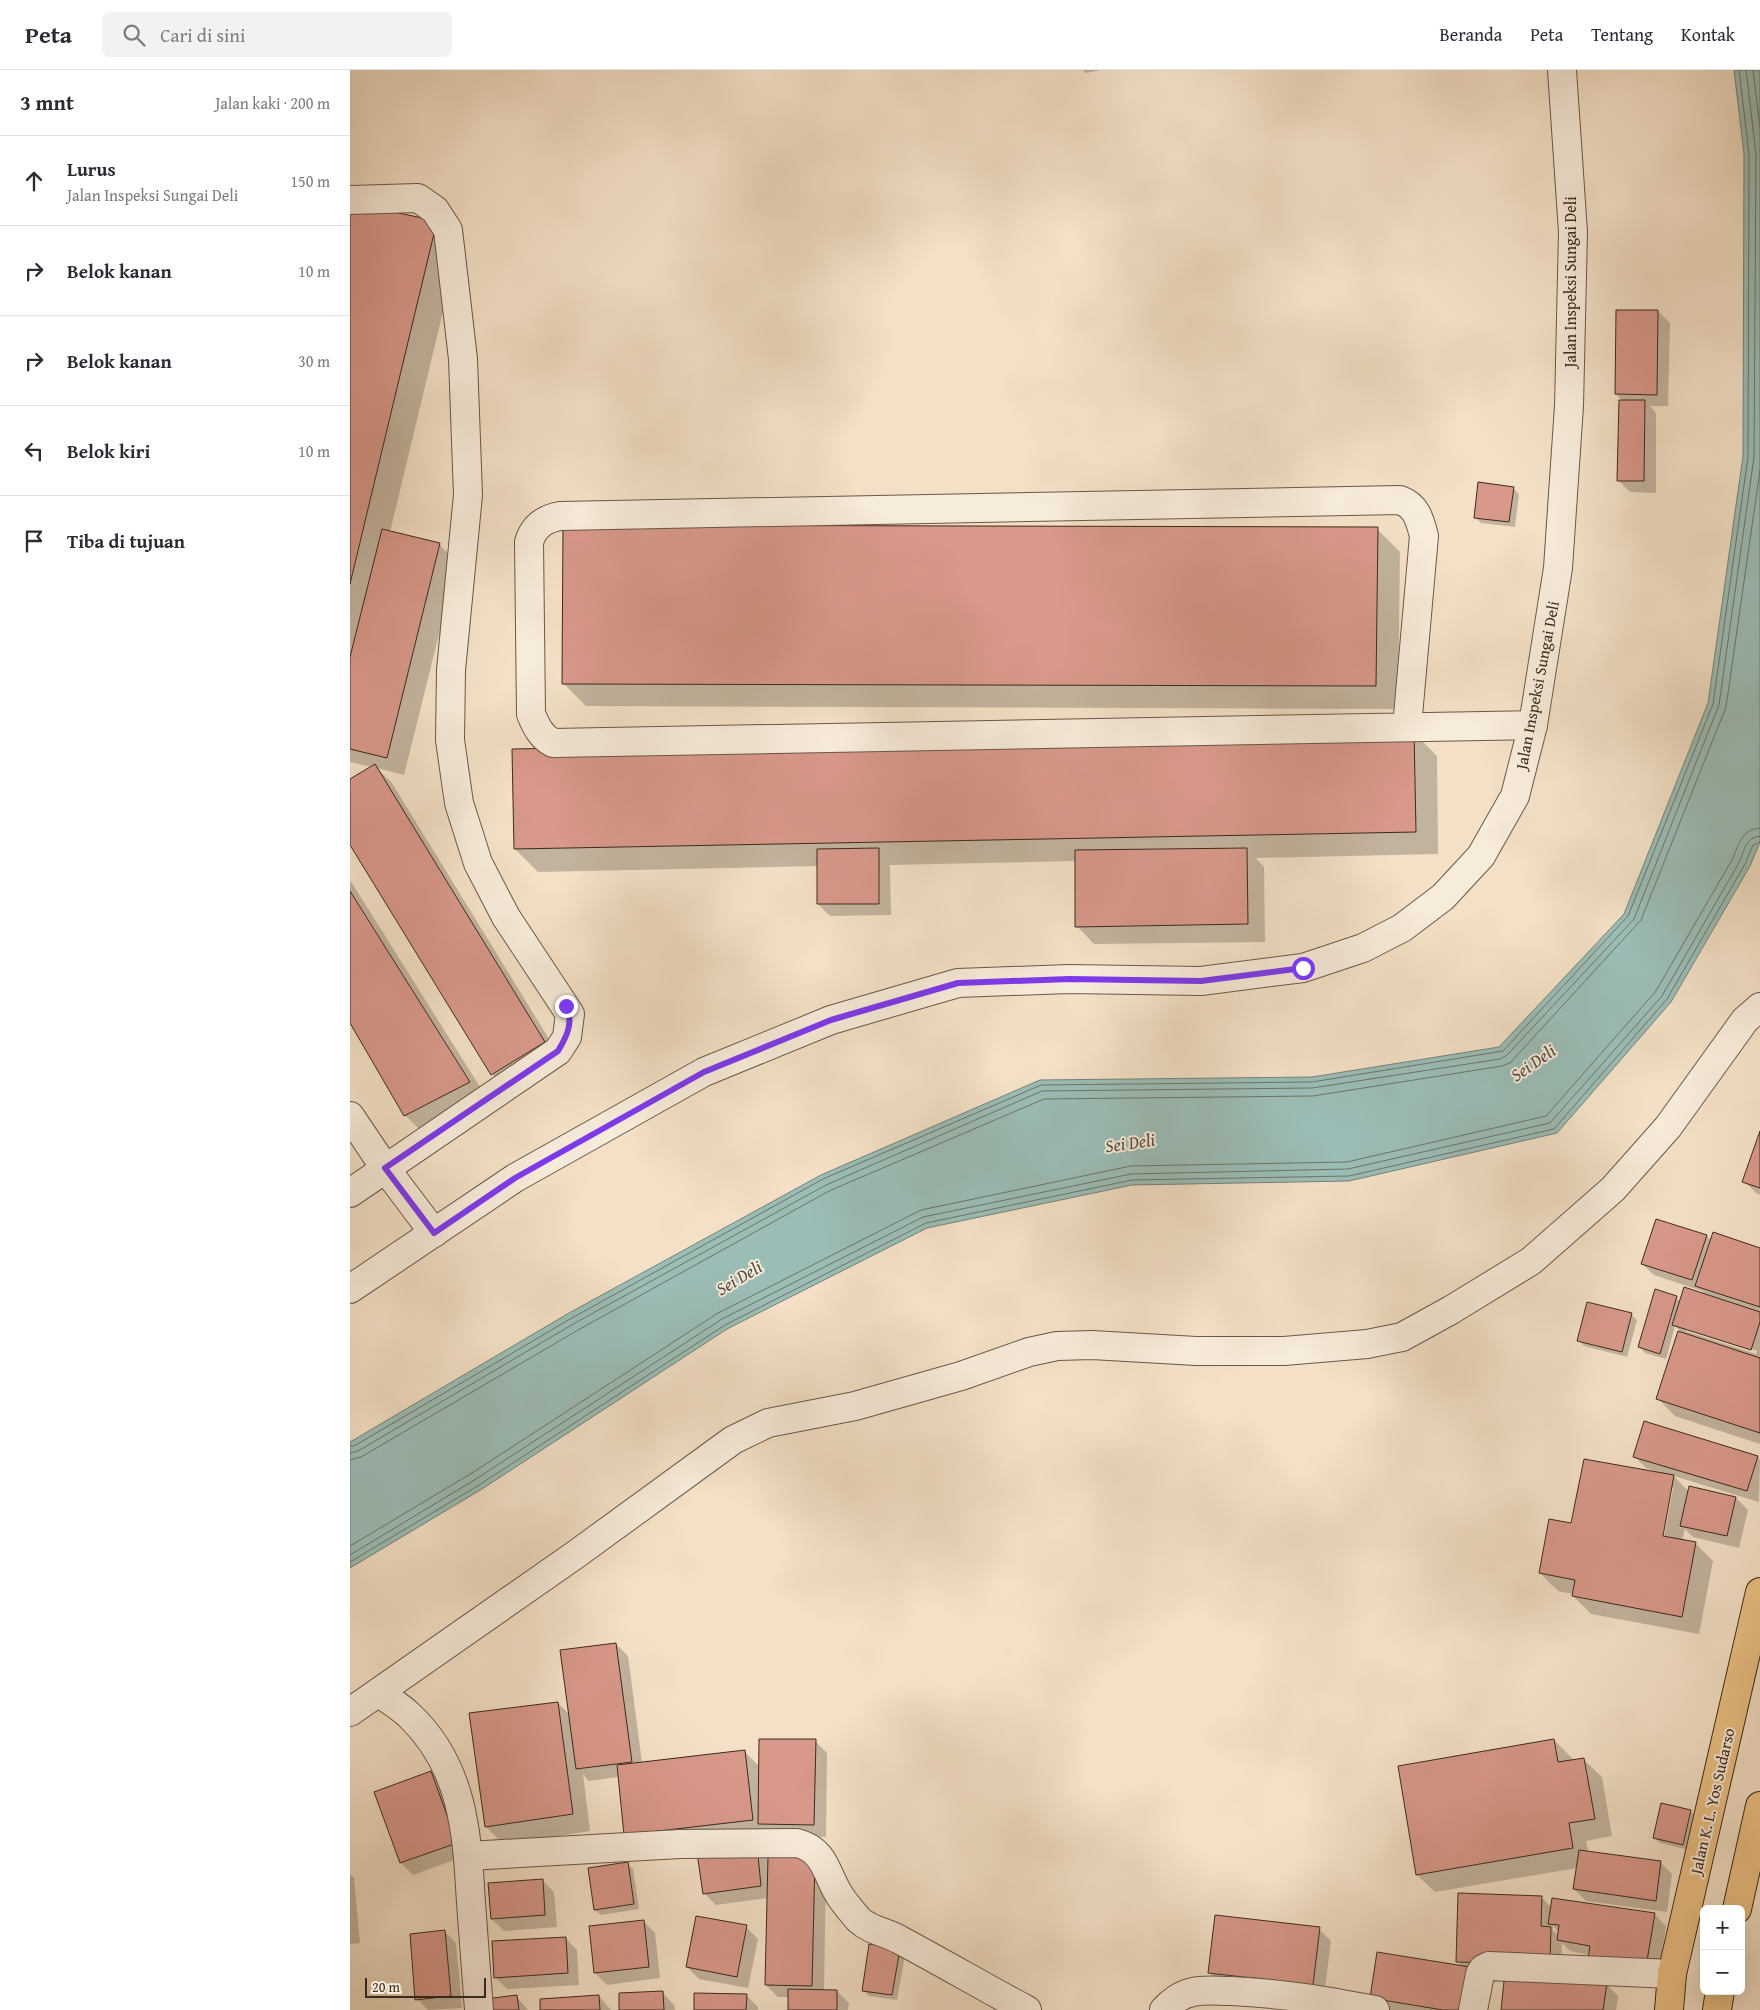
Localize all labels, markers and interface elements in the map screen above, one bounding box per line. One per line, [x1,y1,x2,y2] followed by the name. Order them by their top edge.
[102,12,452,57] search box
[25,17,72,52] text: Peta
[120,21,148,49] icon: search
[160,21,245,49] text: Cari di sini
[1440,21,1502,48] text: Beranda
[1530,21,1563,48] text: Peta
[1591,21,1653,48] text: Tentang
[1681,21,1735,48] text: Kontak
[20,87,74,118] text: 3 mnt
[215,91,330,115] text: Jalan kaki · 200 m
[67,155,116,183] text: Lurus
[20,167,48,195] icon: ahead
[290,169,330,193] text: 150 m
[67,183,238,207] text: Jalan Inspeksi Sungai Deli
[1558,196,1582,370] street label: Jalan Inspeksi Sungai Deli
[20,257,48,285] icon: right
[67,257,172,285] text: Belok kanan
[298,259,330,283] text: 10 m
[20,347,48,375] icon: right
[67,347,172,375] text: Belok kanan
[298,349,330,373] text: 30 m
[20,437,48,465] icon: left
[67,437,150,465] text: Belok kiri
[298,439,330,463] text: 10 m
[20,527,48,555] icon: arrive
[67,527,185,555] text: Tiba di tujuan
[1508,598,1565,773] street label: Jalan Inspeksi Sungai Deli
[1292,957,1315,980] route start
[555,995,578,1018] route end
[1505,1037,1561,1088] water label: Sei Deli
[1103,1126,1157,1159] water label: Sei Deli
[710,1253,767,1302] water label: Sei Deli
[1683,1725,1741,1879] street label: Jalan K. L. Yos Sudarso
[1700,1905,1745,1995] map controls
[1700,1905,1745,1950] button: +
[1700,1950,1745,1995] button: −
[365,1975,486,1998] scale bar
[372,1977,400,1997] text: 20 m

